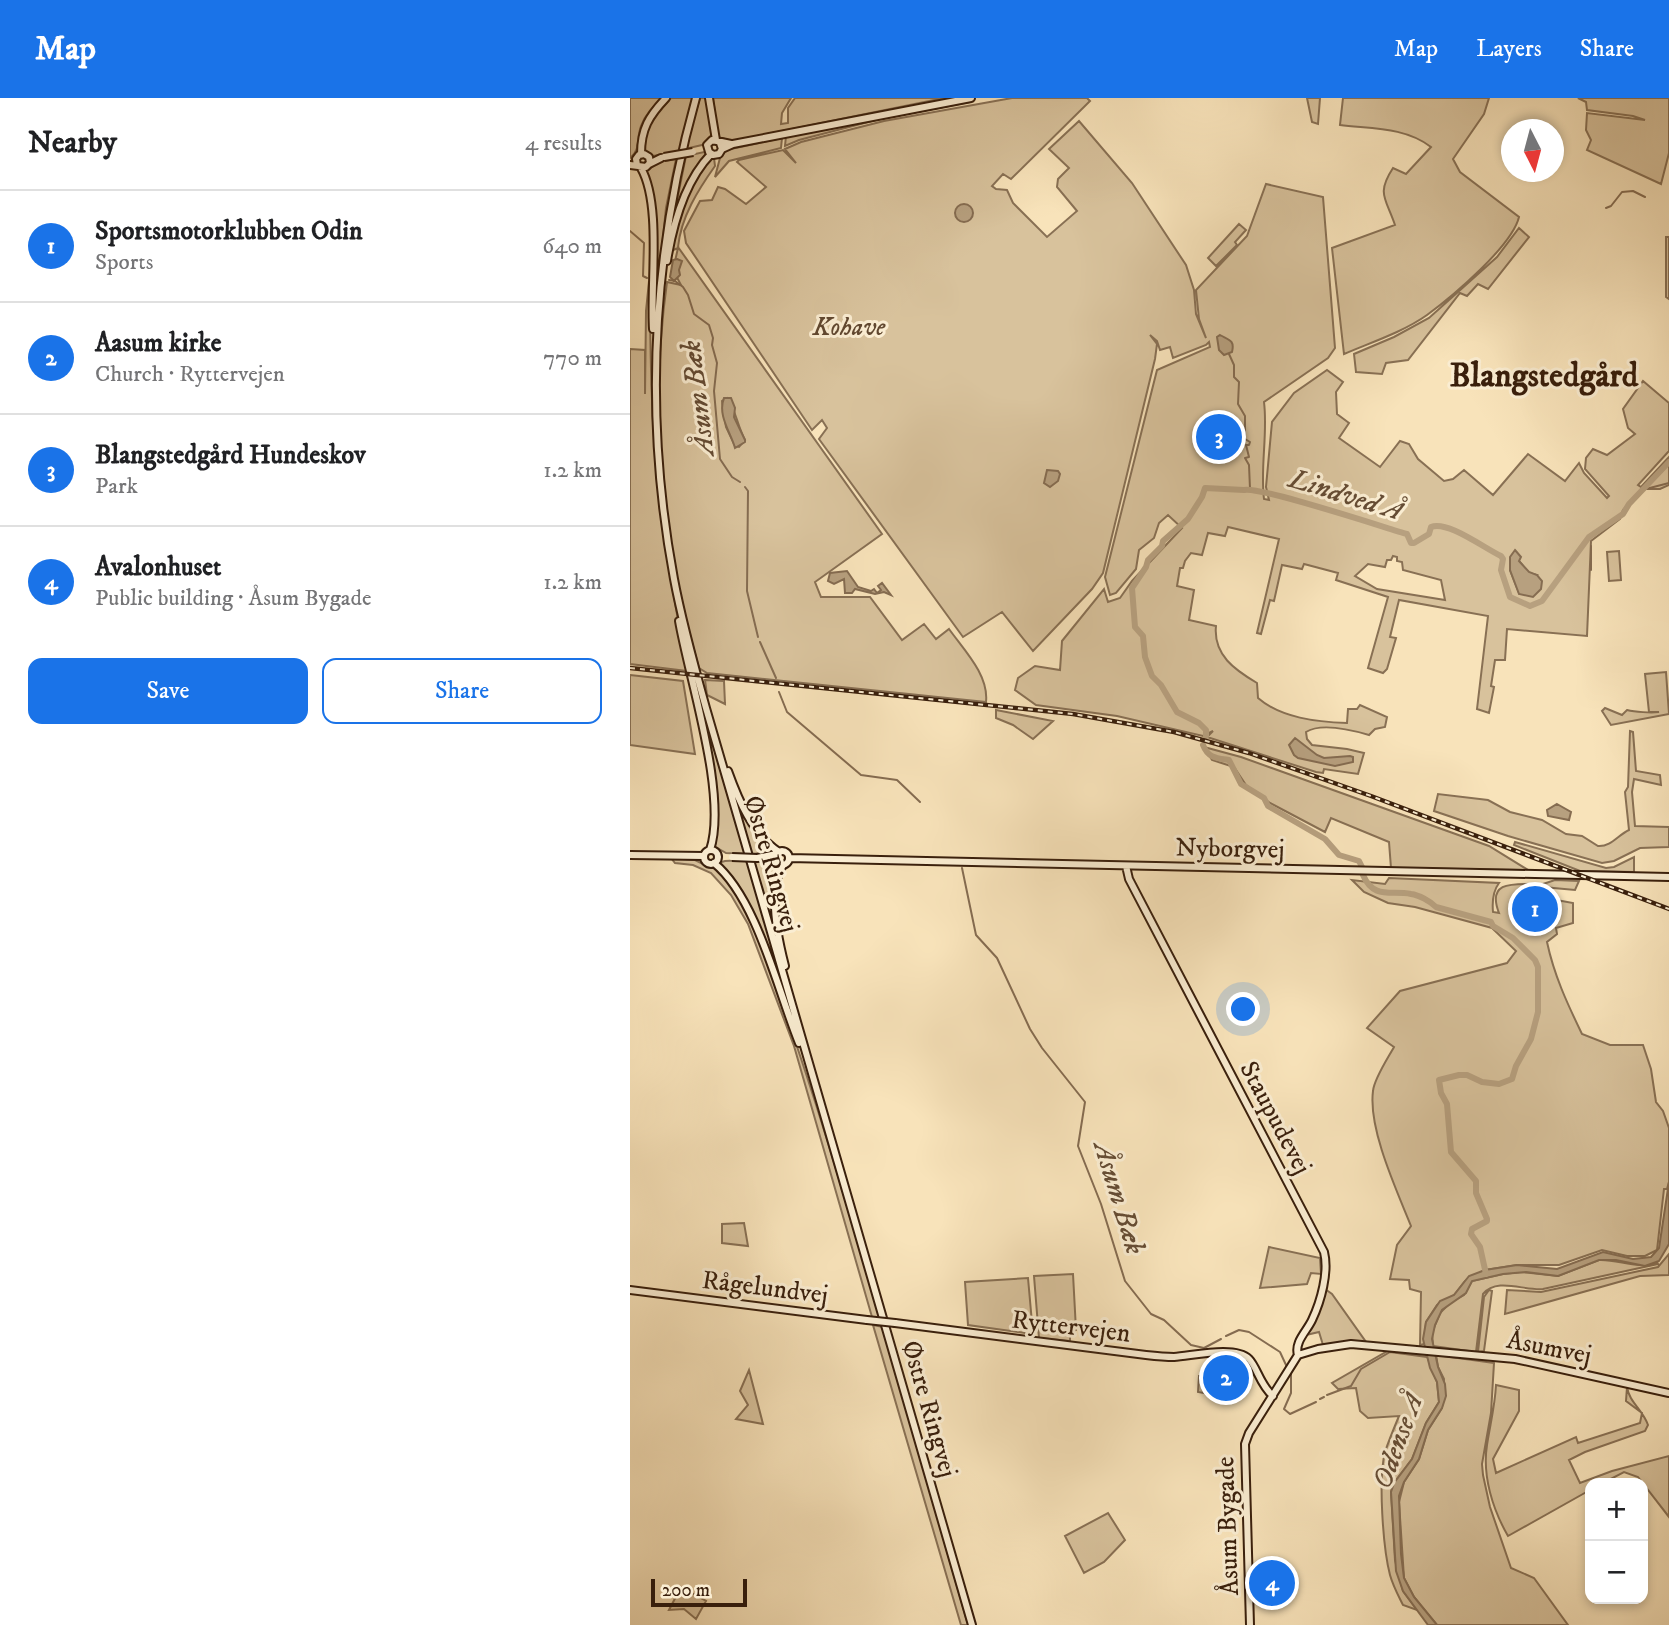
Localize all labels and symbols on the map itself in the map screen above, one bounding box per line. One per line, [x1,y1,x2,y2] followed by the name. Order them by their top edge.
[1501,119,1564,182] north arrow
[812,311,886,344] park label: Kohave
[674,338,723,460] water label: Åsum Bæk
[1450,356,1639,397] district label: Blangstedgård
[1196,411,1242,463] pin: 3
[1283,461,1409,530] water label: Lindved Å
[736,792,806,936] street label: Østre Ringvej
[1175,832,1285,866] street label: Nyborgvej
[1512,883,1558,935] pin: 1
[1226,992,1260,1026] your location
[1231,1056,1319,1180] street label: Staupudevej
[1084,1135,1153,1259] water label: Åsum Bæk
[700,1264,830,1312] street label: Rågelundvej
[1010,1303,1133,1351] street label: Ryttervejen
[1504,1323,1594,1372] street label: Åsumvej
[894,1337,964,1481] street label: Østre Ringvej
[1203,1352,1249,1404] pin: 2
[1365,1386,1432,1494] water label: Odense Å
[1208,1456,1247,1596] street label: Åsum Bygade
[1249,1557,1295,1609] pin: 4
[651,1576,747,1608] scale bar

